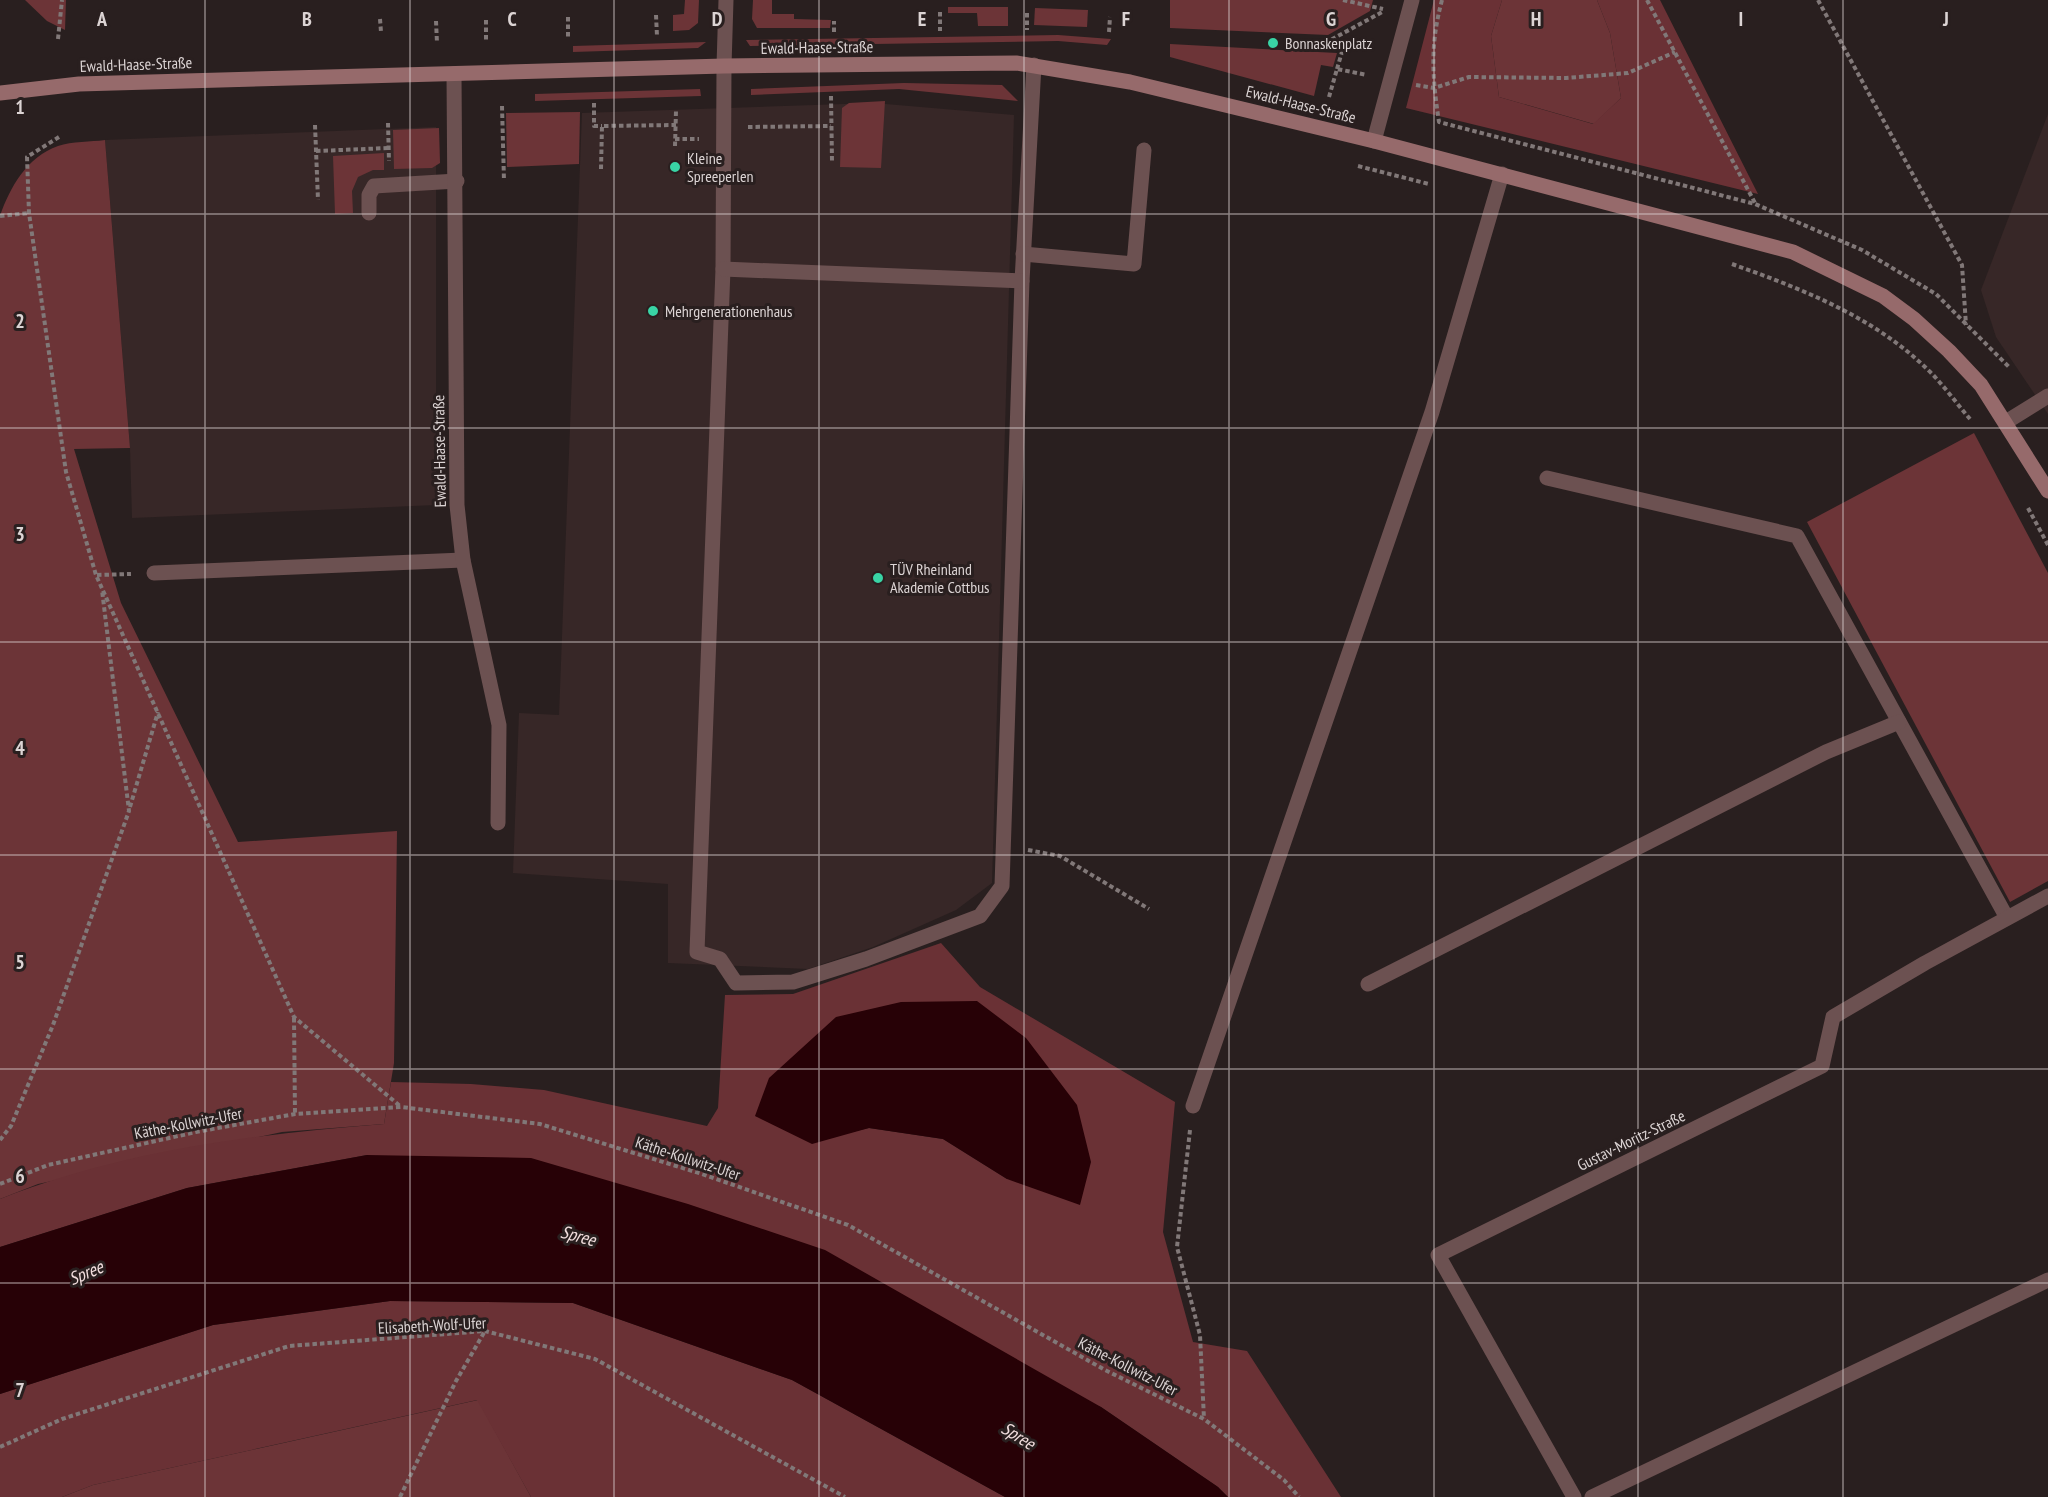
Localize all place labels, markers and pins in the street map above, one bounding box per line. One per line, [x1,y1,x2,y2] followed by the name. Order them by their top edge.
[1285,33,1372,53] place label: Bonnaskenplatz
[1266,36,1280,50] marker: Bonnaskenplatz
[687,148,754,186] place label: Kleine Spreeperlen
[668,160,682,174] marker: Kleine Spreeperlen
[665,301,792,321] place label: Mehrgenerationenhaus
[646,304,660,318] marker: Mehrgenerationenhaus
[890,559,990,597] place label: TÜV Rheinland Akademie Cottbus
[871,571,885,585] marker: TÜV Rheinland Akademie Cottbus

